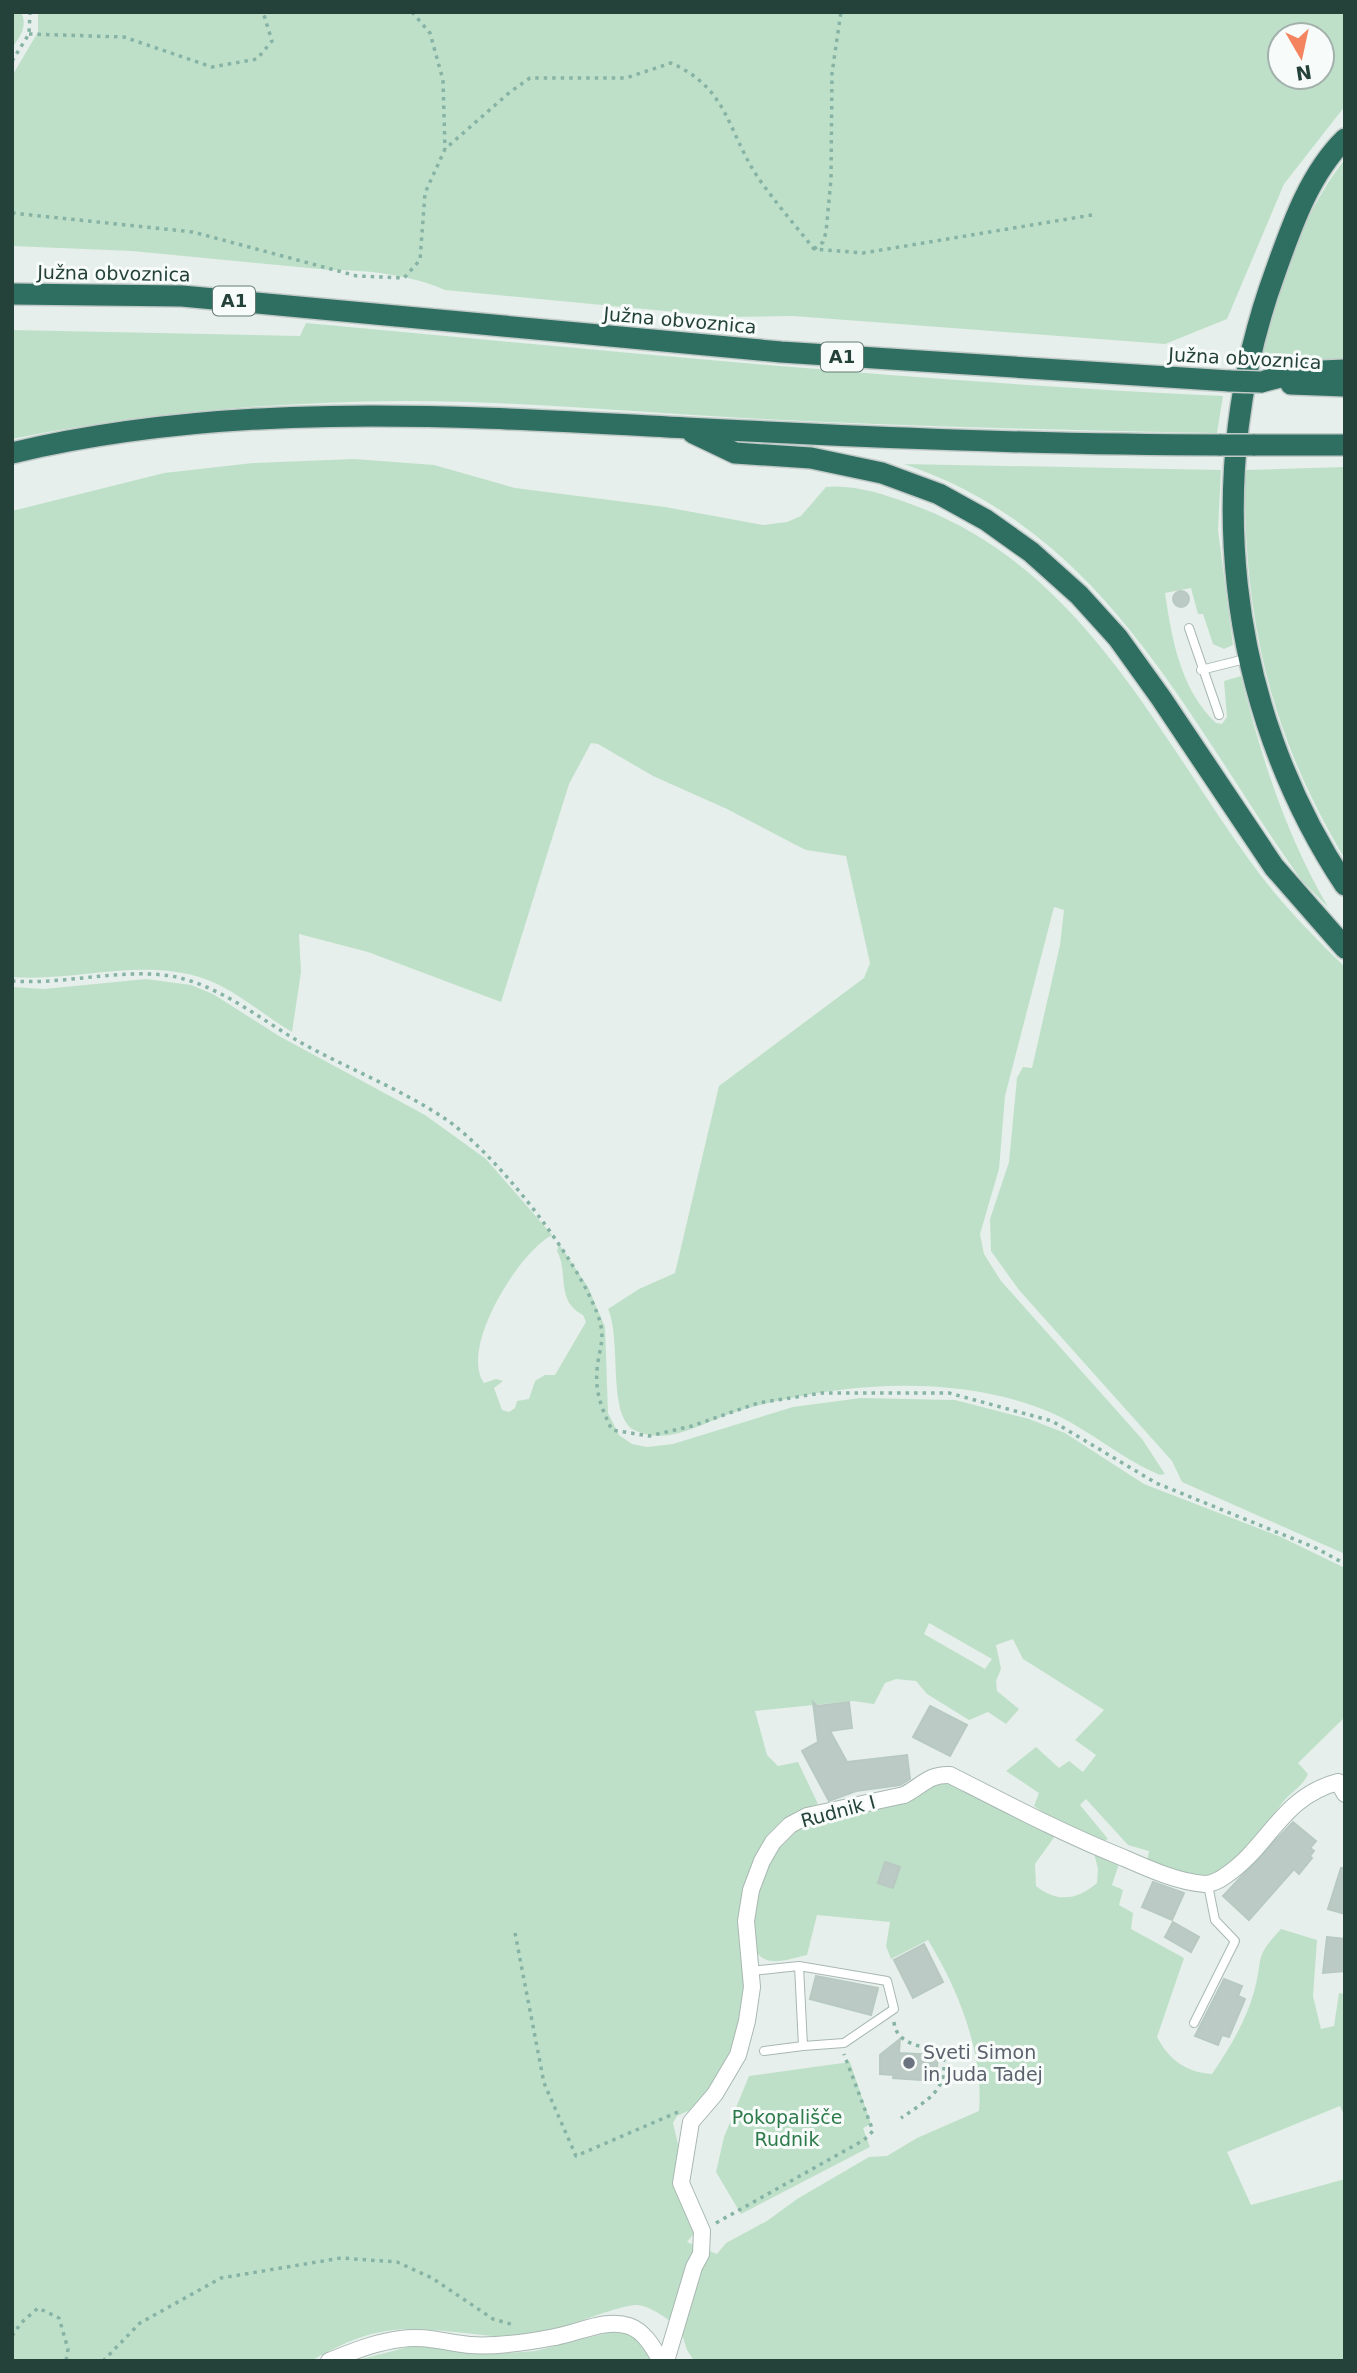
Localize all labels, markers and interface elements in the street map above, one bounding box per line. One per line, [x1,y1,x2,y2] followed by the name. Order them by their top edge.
[1266,21,1336,91] north arrow
[1294,61,1313,85] text: N
[36,261,191,285] street label: Južna obvoznica
[213,286,255,316] road number: A1
[602,302,757,338] street label: Južna obvoznica
[821,342,863,372] road number: A1
[1167,343,1322,373] street label: Južna obvoznica
[798,1790,878,1832] street label: Rudnik I
[923,2041,1043,2085] place label: Sveti Simon in Juda Tadej
[901,2055,917,2071] marker: Sveti Simon in Juda Tadej
[732,2106,842,2150] park label: Pokopališče Rudnik

